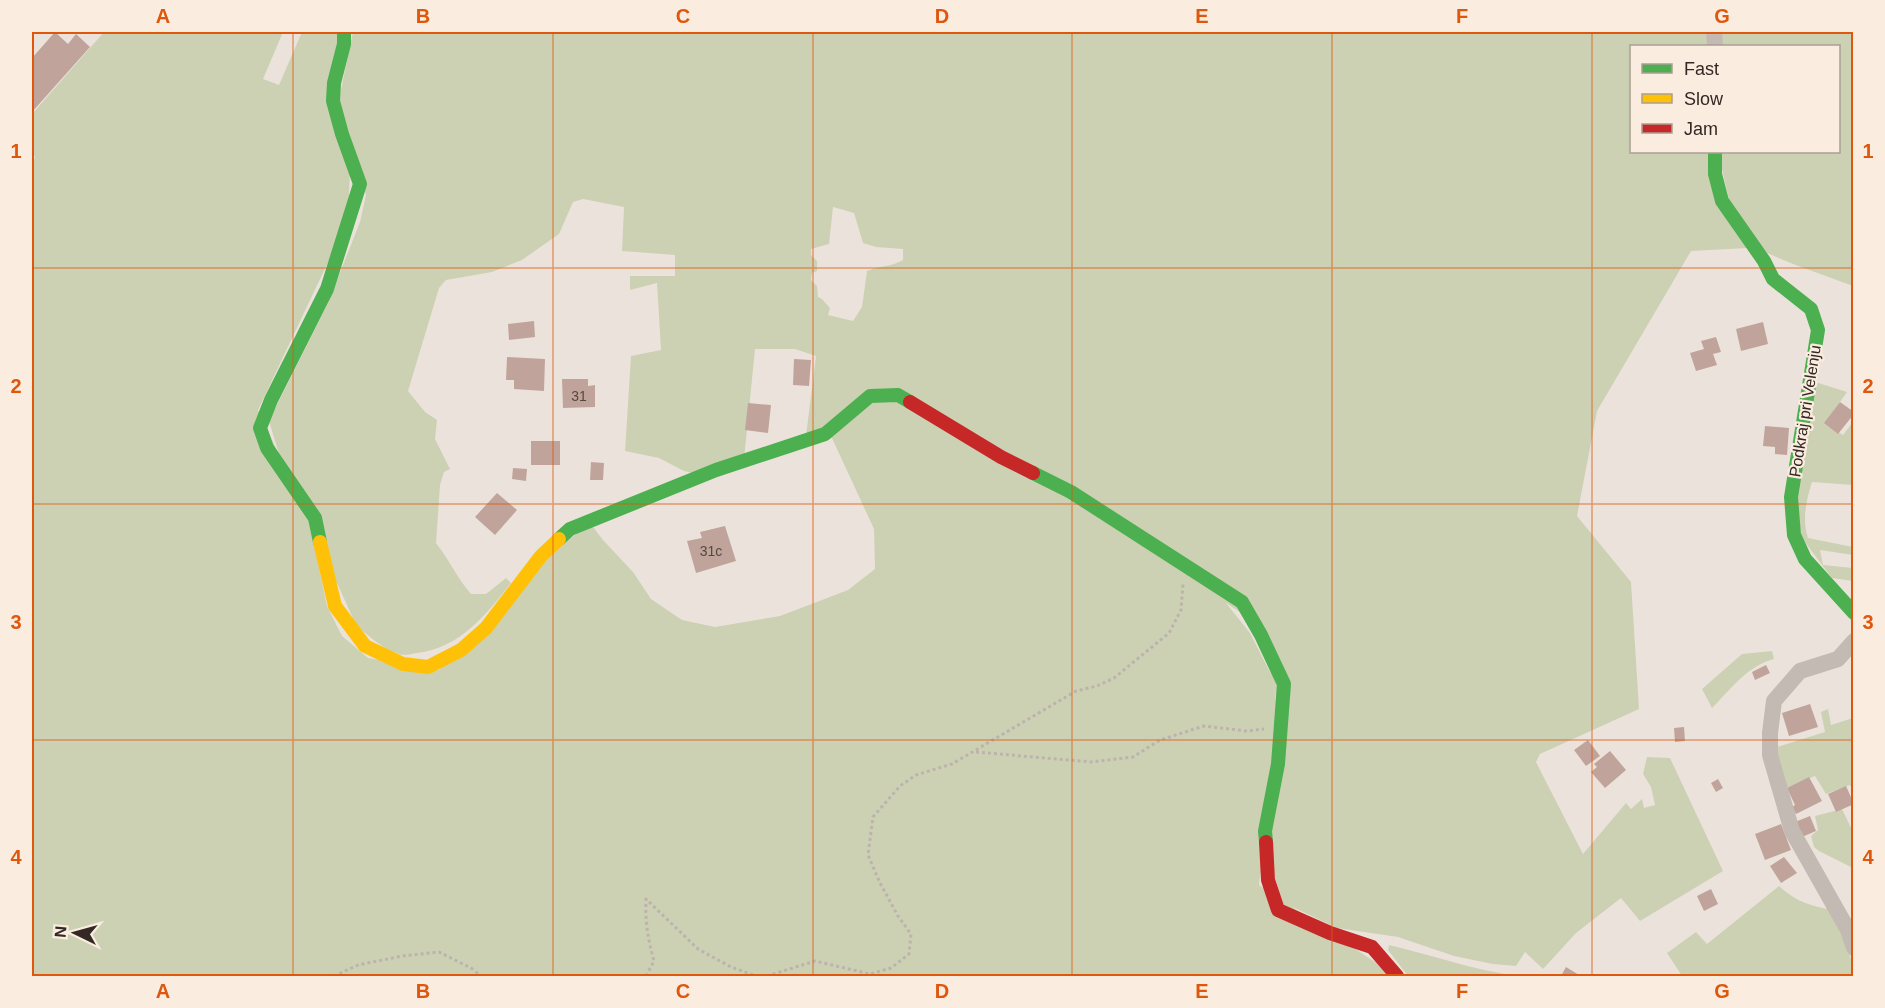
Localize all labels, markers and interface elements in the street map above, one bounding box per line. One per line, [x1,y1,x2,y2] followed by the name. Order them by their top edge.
[156,5,170,27] text: A
[416,5,430,27] text: B
[676,5,690,27] text: C
[935,5,949,27] text: D
[1195,5,1209,27] text: E
[1456,5,1468,27] text: F
[1714,5,1730,27] text: G
[1630,45,1840,153] legend
[1684,59,1719,79] text: Fast
[1684,89,1724,109] text: Slow
[1684,119,1718,139] text: Jam
[10,140,22,162] text: 1
[1862,140,1874,162] text: 1
[1786,344,1824,478] street label: Podkraj pri Velenju
[10,375,22,397] text: 2
[1862,375,1874,397] text: 2
[571,388,587,404] house number: 31
[700,543,722,559] house number: 31c
[10,611,22,633] text: 3
[1862,611,1874,633] text: 3
[10,846,22,868] text: 4
[1862,846,1874,868] text: 4
[45,903,105,963] north arrow
[52,925,70,938] text: N
[156,980,170,1002] text: A
[416,980,430,1002] text: B
[676,980,690,1002] text: C
[935,980,949,1002] text: D
[1195,980,1209,1002] text: E
[1456,980,1468,1002] text: F
[1714,980,1730,1002] text: G

